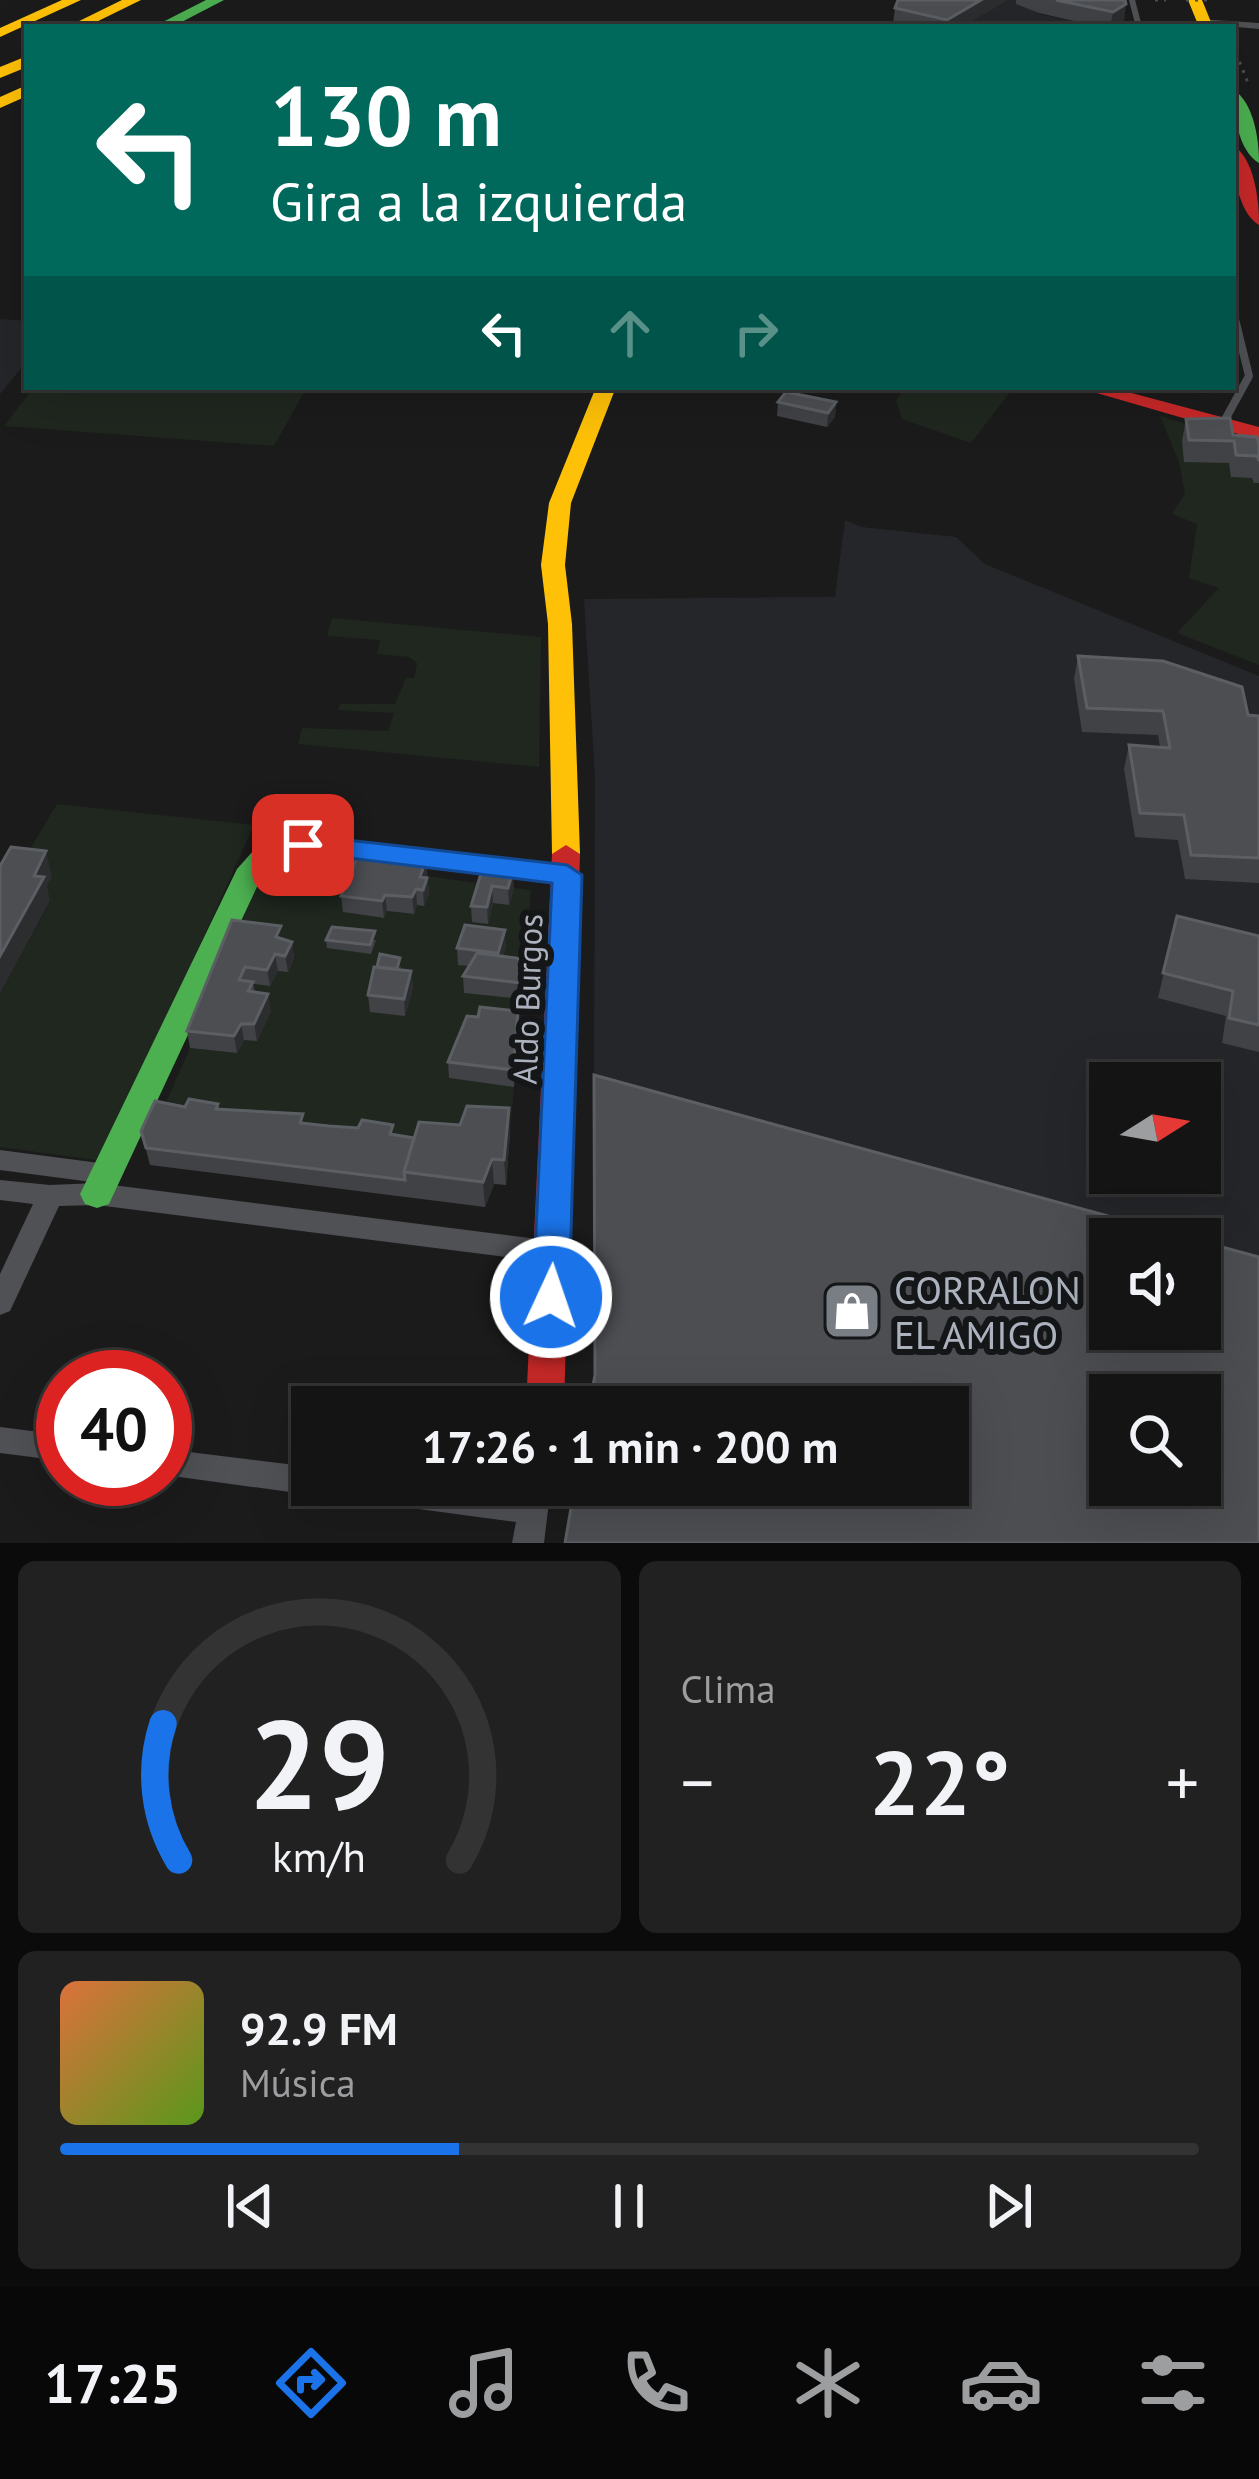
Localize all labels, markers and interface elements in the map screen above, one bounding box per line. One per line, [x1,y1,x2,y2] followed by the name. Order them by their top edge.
[270,60,502,169] text: 130 m
[72,72,228,228] icon: left
[270,166,687,236] text: Gira a la izquierda
[471,300,537,366] icon: left
[597,300,663,366] icon: ahead
[723,300,789,366] icon: right
[252,794,354,896] pin
[270,812,336,878] icon: arrive
[503,913,551,1085] street label: Aldo Burgos
[1089,1062,1221,1194] north arrow
[1089,1062,1221,1506] map controls
[1089,1218,1221,1350] button: sound
[488,1234,614,1360] position arrow
[894,1264,1081,1360] place label: CORRALON EL AMIGO
[821,1280,883,1342] shop icon: CORRALON EL AMIGO
[36,1350,192,1506] speed limit sign: 40
[1089,1374,1221,1506] button: search
[422,1417,838,1475] text: 17:26 · 1 min · 200 m
[681,1663,776,1714] text: Clima
[248,1682,390,1843] text: 29
[869,1723,1010,1840] text: 22°
[681,1739,714,1824] text: −
[1166,1739,1199,1824] text: +
[272,1828,366,1884] text: km/h
[240,1999,398,2057] text: 92.9 FM
[240,2057,356,2108] text: Música
[217,2173,283,2239] icon: previous
[596,2173,662,2239] icon: pause
[976,2173,1042,2239] icon: next
[269,2341,353,2425] icon: directions
[442,2341,526,2425] icon: music
[614,2341,698,2425] icon: phone
[786,2341,870,2425] icon: climate
[959,2341,1043,2425] icon: car
[1131,2341,1215,2425] icon: filters
[44,2348,181,2418] text: 17:25

